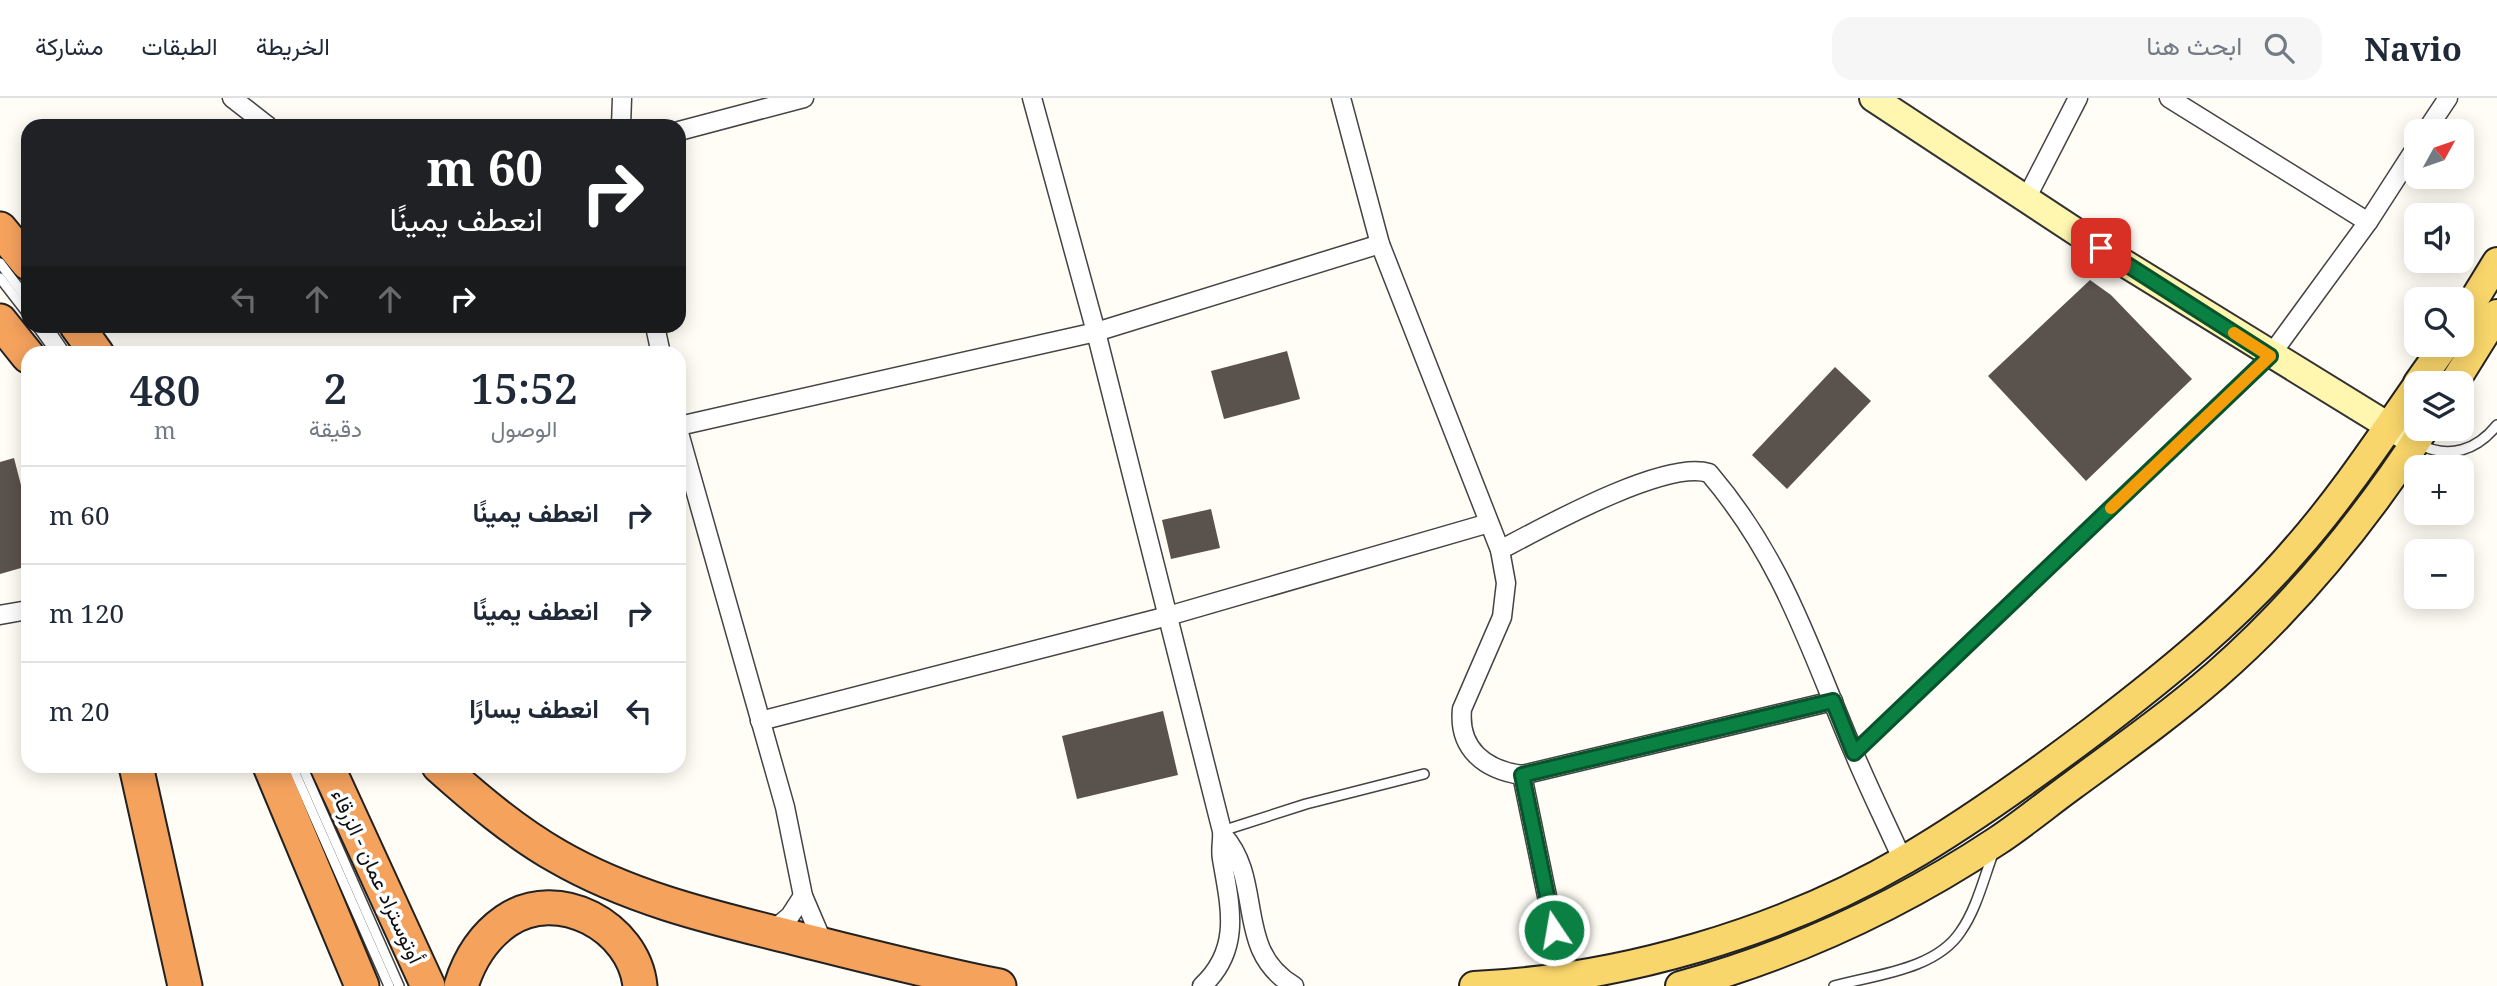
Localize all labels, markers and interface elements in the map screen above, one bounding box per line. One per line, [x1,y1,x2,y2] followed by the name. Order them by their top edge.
[1832,17,2322,80] search box
[2364,26,2462,71] text: Navio
[2146,27,2242,63] text: ابحث هنا
[35,29,103,62] text: مشاركة
[141,29,218,62] text: الطبقات
[256,29,330,62] text: الخريطة
[2260,29,2298,67] icon: search
[2404,119,2474,189] north arrow
[2404,119,2474,609] map controls
[427,134,543,200] text: 60 m
[567,147,658,238] icon: right
[389,197,543,240] text: انعطف يمينًا
[2404,203,2474,273] button: sound
[2071,218,2131,278] pin
[2082,229,2120,267] icon: arrive
[225,280,263,318] icon: left
[298,280,336,318] icon: ahead
[371,280,409,318] icon: ahead
[444,280,482,318] icon: right
[2404,287,2474,357] button: search
[324,359,347,416] text: 2
[471,359,578,416] text: 15:52
[129,361,200,418] text: 480
[2404,371,2474,441] button: layers
[309,412,362,444] text: دقيقة
[491,412,557,444] text: الوصول
[154,414,176,446] text: m
[2404,455,2474,525] button: +
[472,494,599,530] text: انعطف يمينًا
[620,496,658,534] icon: right
[49,497,109,533] text: 60 m
[2404,539,2474,609] button: −
[472,592,599,628] text: انعطف يمينًا
[620,594,658,632] icon: right
[49,595,124,631] text: 120 m
[469,690,599,726] text: انعطف يسارًا
[620,692,658,730] icon: left
[49,693,109,729] text: 20 m
[325,784,431,968] street label: أوتوستراد عمان - الزرقاء
[1517,893,1591,967] position arrow

